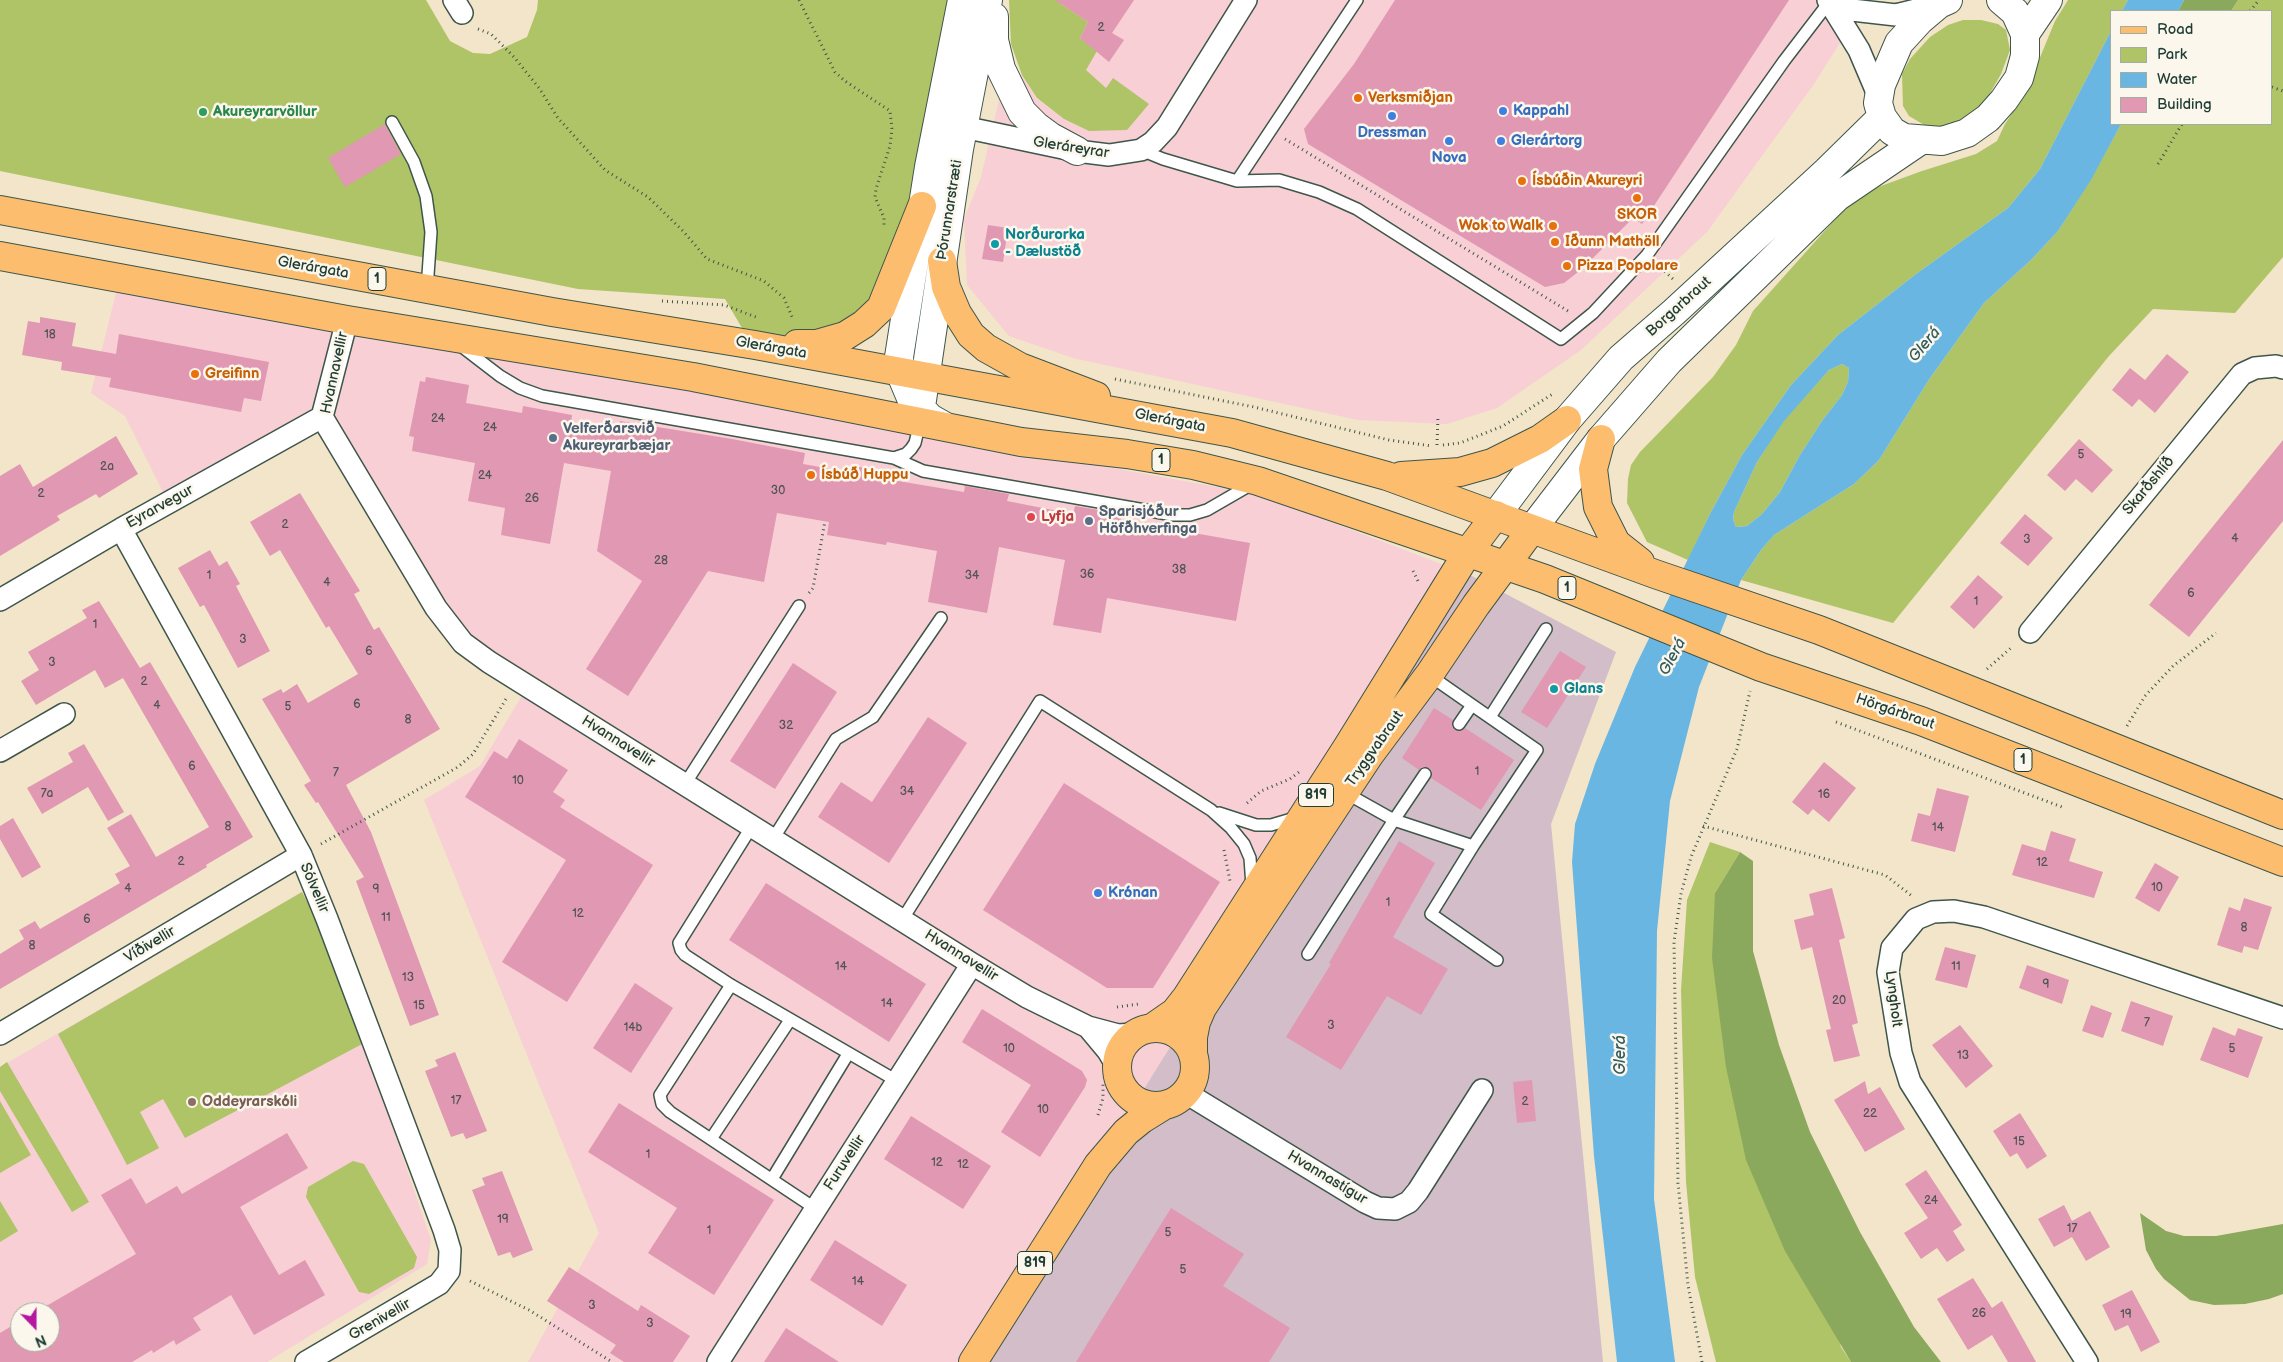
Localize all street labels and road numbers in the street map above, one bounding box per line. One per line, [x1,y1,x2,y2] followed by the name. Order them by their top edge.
[1032,133,1110,163] street label: Gleráreyrar
[933,159,967,261] street label: Þórunnarstræti
[276,253,350,283] street label: Glerárgata
[368,268,386,290] road number: 1
[1643,273,1715,341] street label: Borgarbraut
[318,330,352,416] street label: Hvannavellir
[734,333,808,363] street label: Glerárgata
[1133,405,1207,437] street label: Glerárgata
[1152,448,1170,472] road number: 1
[2119,453,2179,519] street label: Skarðshlíð
[123,481,197,533] street label: Eyrarvegur
[1558,576,1576,600] road number: 1
[1853,690,1937,734] street label: Hörgárbraut
[1342,708,1408,790] street label: Tryggvabraut
[578,712,658,772] street label: Hvannavellir
[2014,748,2032,772] road number: 1
[1298,784,1334,806] road number: 819
[295,860,333,916] street label: Sólvellir
[121,923,179,967] street label: Víðivellir
[921,926,1001,986] street label: Hvannavellir
[1881,970,1905,1028] street label: Lyngholt
[820,1132,870,1194] street label: Furuvellir
[1284,1147,1370,1209] street label: Hvannastígur
[1018,1252,1052,1274] road number: 819
[346,1295,414,1345] street label: Grenivellir

